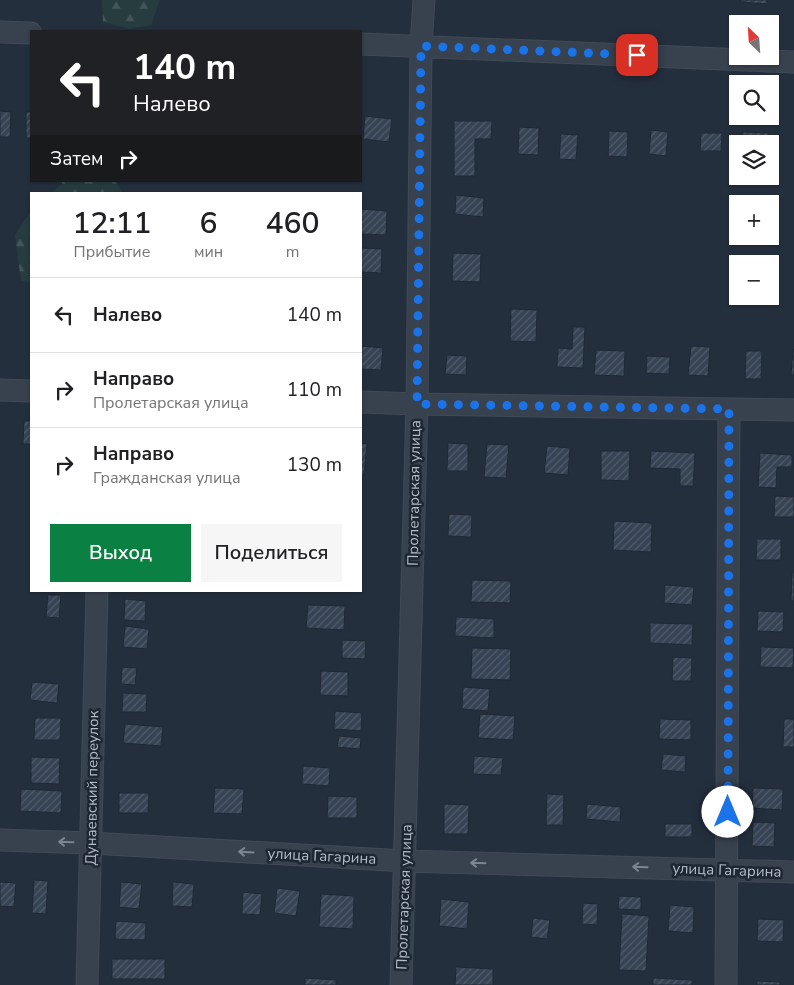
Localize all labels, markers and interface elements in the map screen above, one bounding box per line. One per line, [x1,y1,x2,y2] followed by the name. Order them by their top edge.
[729,15,779,65] north arrow
[729,15,779,305] map controls
[616,34,658,76] pin
[623,41,651,69] icon: arrive
[133,44,236,91] text: 140 m
[50,50,115,115] icon: left
[729,75,779,125] button: search
[133,89,211,119] text: Налево
[729,135,779,185] button: layers
[114,145,142,173] icon: right
[50,146,104,172] text: Затем
[729,195,779,245] button: +
[72,203,152,244] text: 12:11
[200,203,218,244] text: 6
[266,203,320,244] text: 460
[74,241,150,263] text: Прибытие
[194,241,223,263] text: мин
[286,241,299,263] text: m
[729,255,779,305] button: −
[50,301,78,329] icon: left
[93,302,162,328] text: Налево
[287,302,342,328] text: 140 m
[93,366,174,392] text: Направо
[50,376,78,404] icon: right
[287,377,342,403] text: 110 m
[93,392,249,414] text: Пролетарская улица
[403,420,425,566] street label: Пролетарская улица
[93,441,174,467] text: Направо
[50,451,78,479] icon: right
[287,452,342,478] text: 130 m
[93,467,241,489] text: Гражданская улица
[50,524,191,582] button: Выход
[201,524,342,582] button: Поделиться
[81,710,103,866] street label: Дунаевский переулок
[701,785,753,837] position arrow
[391,824,417,970] street label: Пролетарская улица
[58,838,74,847] one-way arrow
[267,843,377,869] street label: улица Гагарина
[238,847,254,856] one-way arrow
[470,858,486,868] one-way arrow
[672,858,782,882] street label: улица Гагарина
[633,863,649,872] one-way arrow

